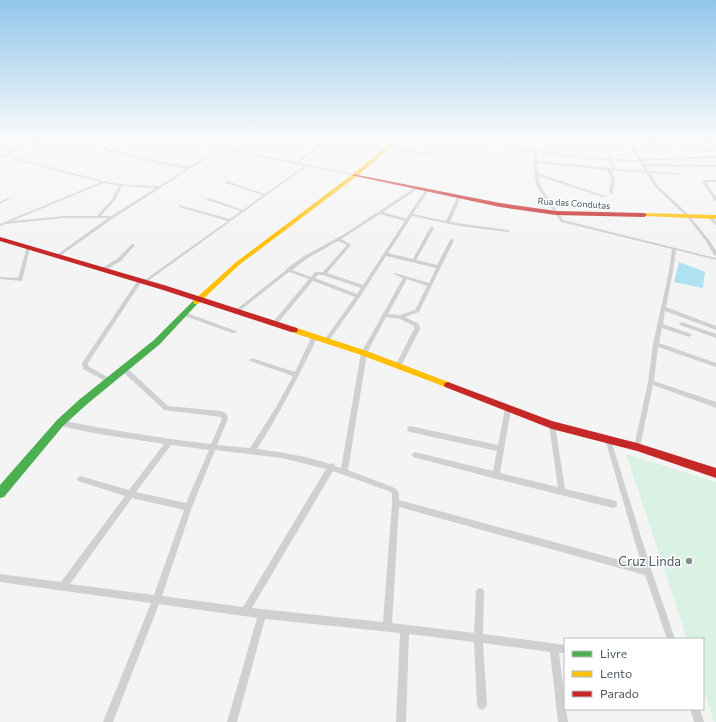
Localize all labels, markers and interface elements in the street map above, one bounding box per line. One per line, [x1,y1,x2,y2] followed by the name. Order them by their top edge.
[537,195,611,211] street label: Rua das Condutas
[618,553,681,569] place label: Cruz Linda
[684,556,694,566] marker: Cruz Linda
[564,638,704,710] legend
[600,646,627,660] text: Livre
[600,666,632,680] text: Lento
[600,686,639,700] text: Parado

